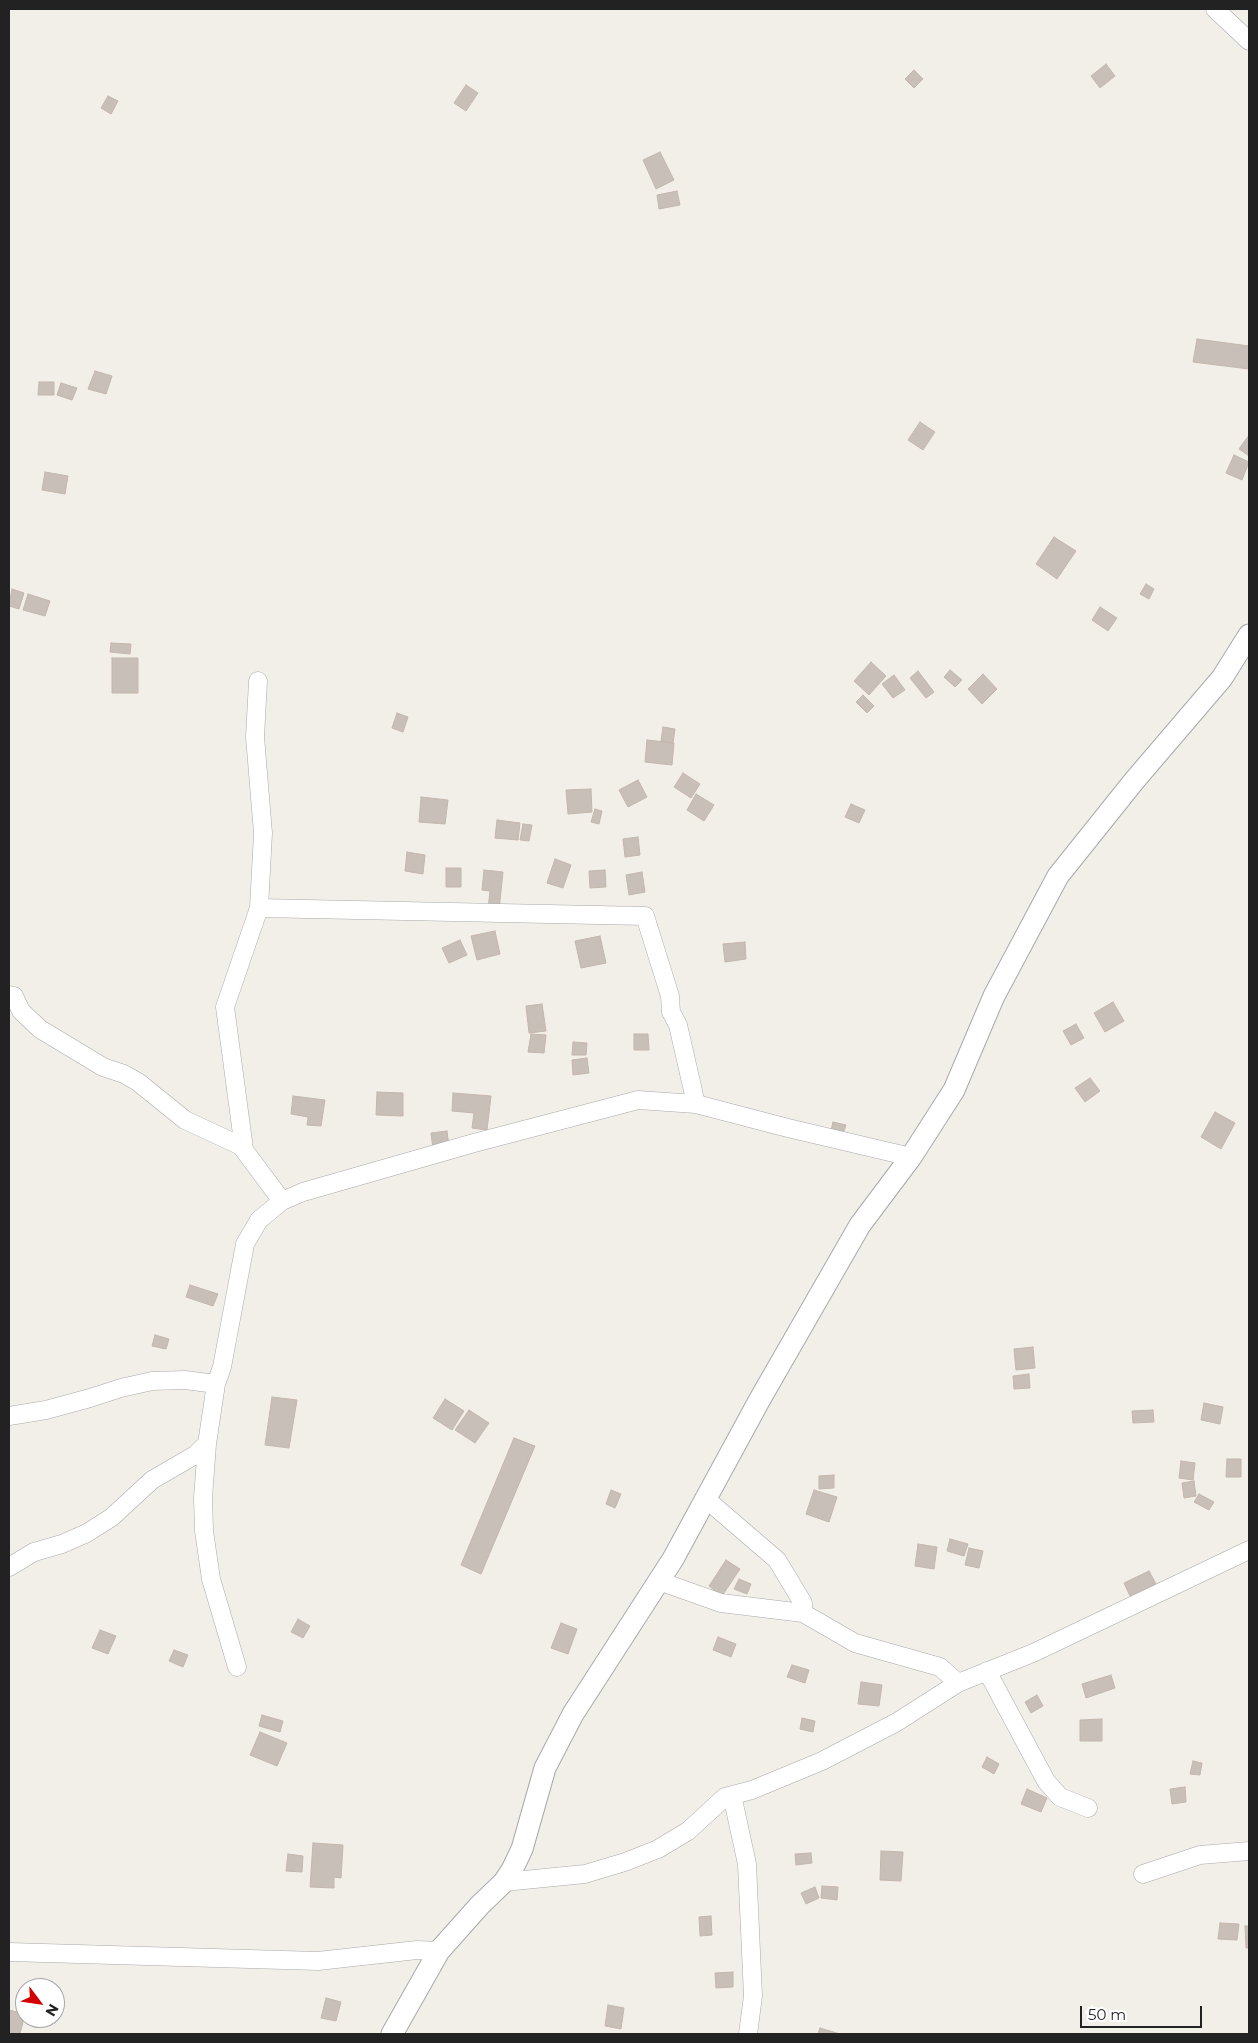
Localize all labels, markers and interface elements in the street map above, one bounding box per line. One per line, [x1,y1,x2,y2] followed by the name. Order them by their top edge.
[15,1978,65,2028] north arrow
[1083,1996,1206,2028] scale bar
[41,2001,63,2020] text: N
[1088,2005,1126,2024] text: 50 m

